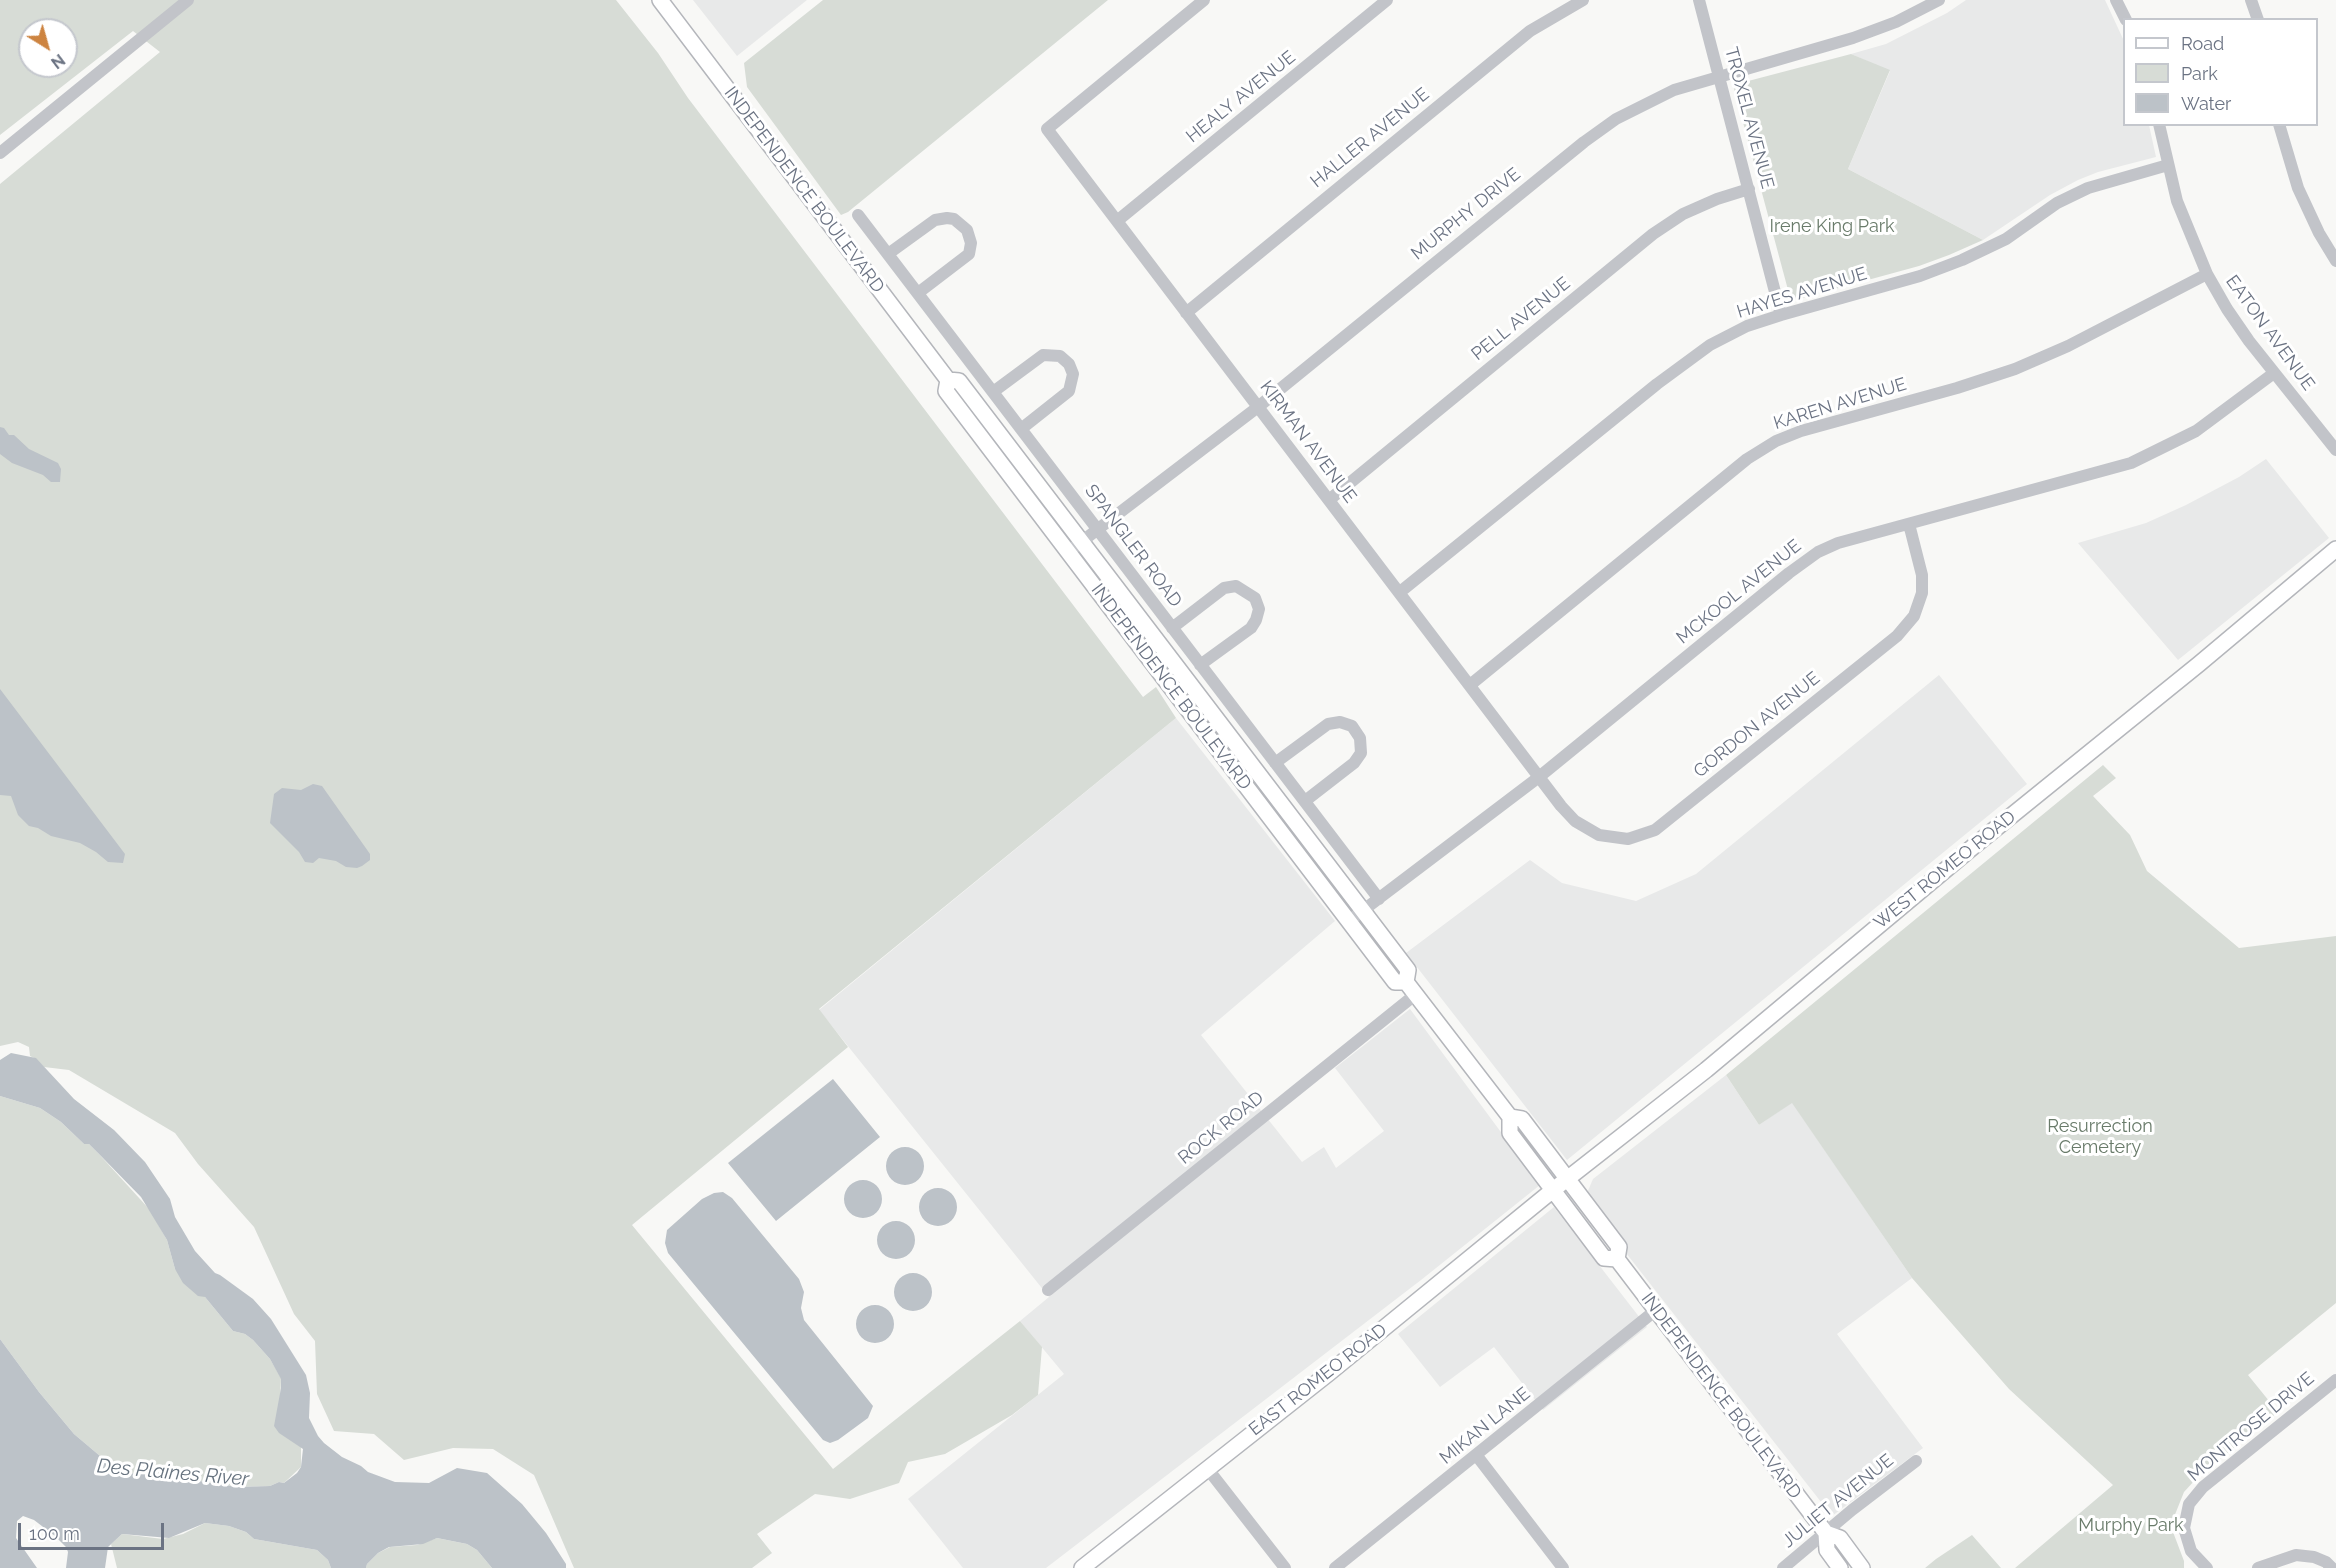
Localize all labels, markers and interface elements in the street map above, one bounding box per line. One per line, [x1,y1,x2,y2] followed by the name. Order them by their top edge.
[18,18,78,78] north arrow
[2123,18,2318,126] legend
[2181,33,2224,54] text: Road
[1720,45,1778,191] street label: TROXEL AVENUE
[1182,46,1300,148] street label: HEALY AVENUE
[47,50,69,72] text: N
[2181,63,2218,84] text: Park
[719,83,889,297] street label: INDEPENDENCE BOULEVARD
[1306,84,1434,192] street label: HALLER AVENUE
[2181,93,2231,114] text: Water
[1407,163,1525,265] street label: MURPHY DRIVE
[1769,216,1895,238] park label: Irene King Park
[1734,263,1870,323] street label: HAYES AVENUE
[2221,271,2319,395] street label: EATON AVENUE
[1467,273,1575,365] street label: PELL AVENUE
[1771,374,1909,434] street label: KAREN AVENUE
[1255,377,1361,507] street label: KIRMAN AVENUE
[1080,480,1186,612] street label: SPANGLER ROAD
[1672,535,1806,649] street label: MCKOOL AVENUE
[1086,580,1256,794] street label: INDEPENDENCE BOULEVARD
[1690,668,1824,782] street label: GORDON AVENUE
[1870,806,2020,934] street label: WEST ROMEO ROAD
[1174,1087,1268,1169] street label: ROCK ROAD
[2047,1116,2153,1158] park label: Resurrection Cemetery
[1636,1289,1806,1503] street label: INDEPENDENCE BOULEVARD
[1245,1319,1391,1441] street label: EAST ROMEO ROAD
[2183,1368,2319,1486] street label: MONTROSE DRIVE
[1435,1383,1535,1469] street label: MIKAN LANE
[1778,1450,1898,1552] street label: JULIET AVENUE
[96,1454,250,1492] water label: Des Plaines River
[21,1511,166,1549] scale bar
[2078,1515,2184,1537] park label: Murphy Park
[29,1523,80,1544] text: 100 m

